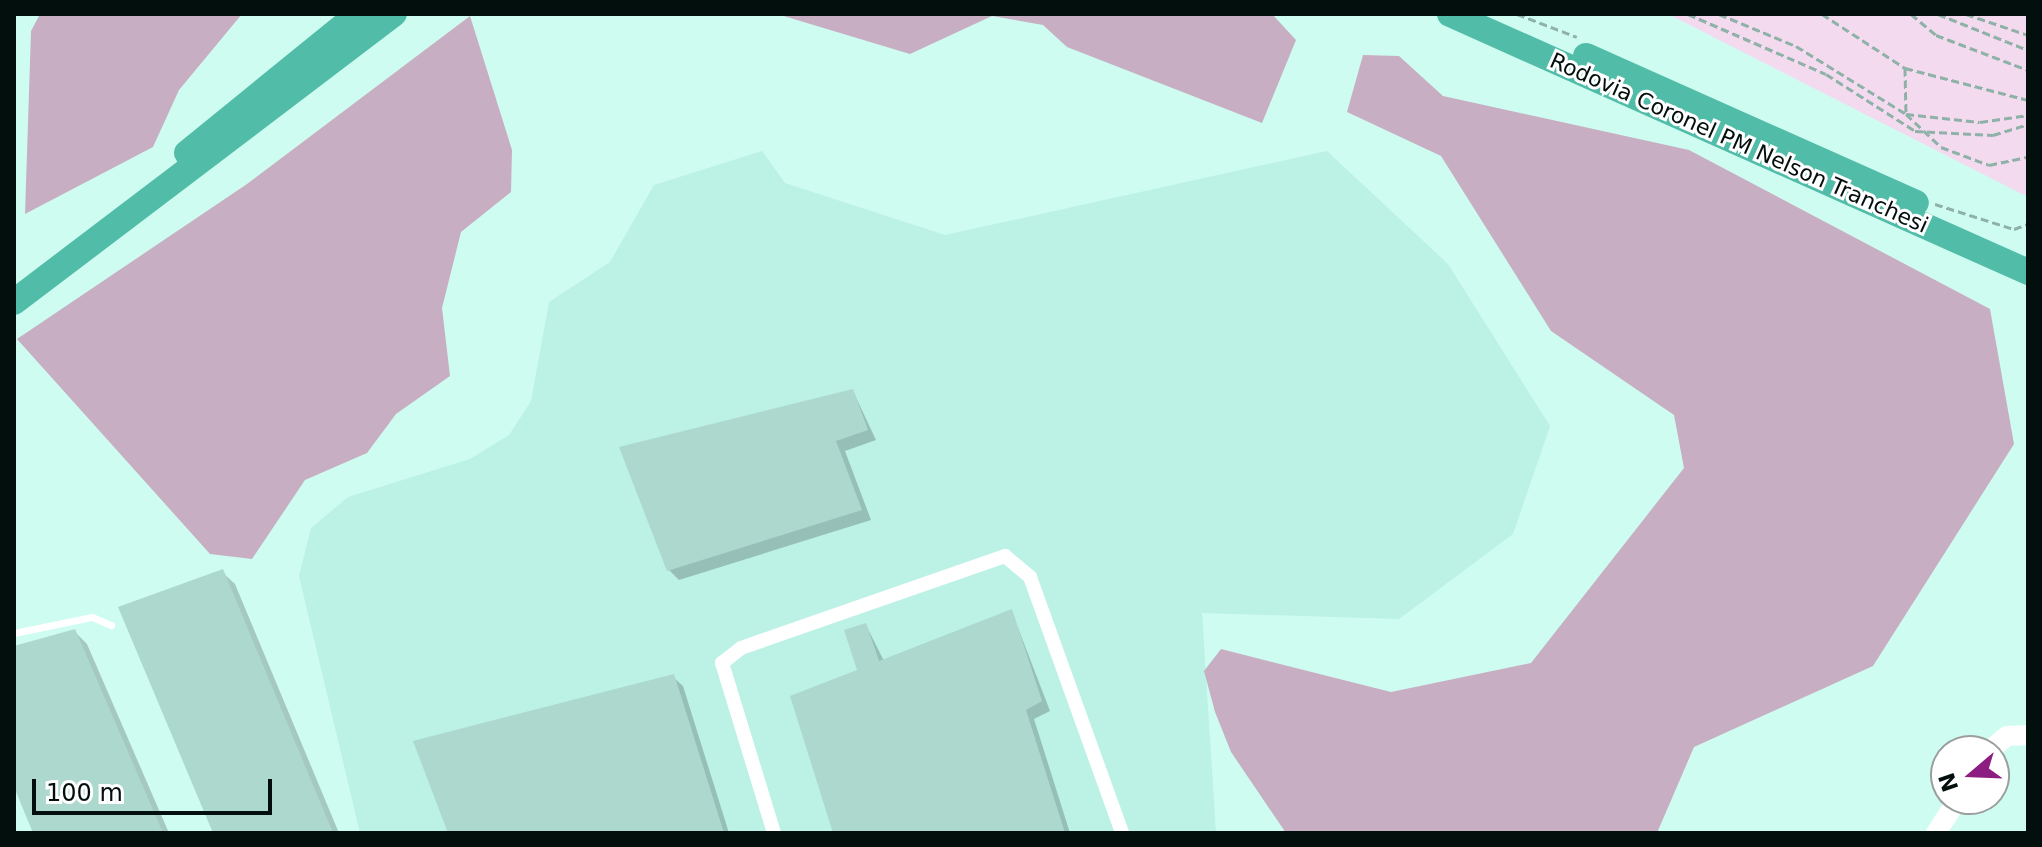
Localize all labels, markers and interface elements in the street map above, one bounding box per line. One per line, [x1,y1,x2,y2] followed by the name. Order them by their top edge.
[1546,47,1932,239] street label: Rodovia Coronel PM Nelson Tranchesi
[1930,735,2010,815] north arrow
[36,763,276,813] scale bar
[1934,770,1964,795] text: N
[46,779,123,807] text: 100 m

